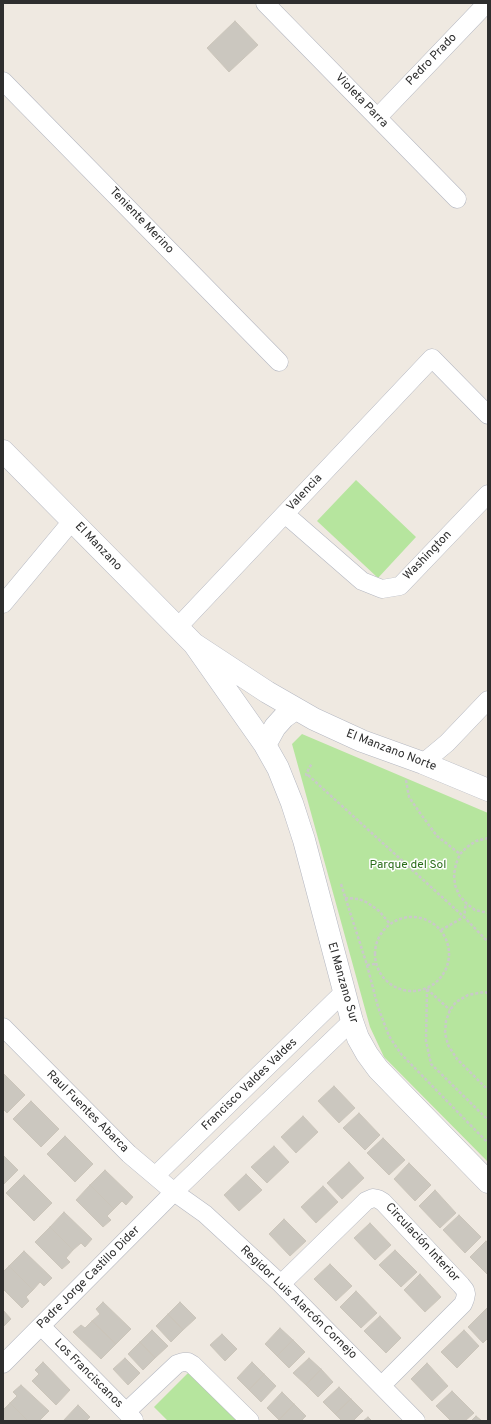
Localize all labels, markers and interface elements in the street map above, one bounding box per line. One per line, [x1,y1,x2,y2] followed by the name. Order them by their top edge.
[404,31,460,89] street label: Pedro Prado
[332,71,390,131] street label: Violeta Parra
[106,185,176,257] street label: Teniente Merino
[284,472,326,514] street label: Valencia
[71,520,125,574] street label: El Manzano
[401,528,455,584] street label: Washington
[344,727,438,775] street label: El Manzano Norte
[370,859,446,873] park label: Parque del Sol
[324,941,360,1025] street label: El Manzano Sur
[199,1036,301,1134] street label: Francisco Valdes Valdes
[43,1068,131,1156] street label: Raul Fuentes Abarca
[382,1201,462,1285] street label: Circulación Interior
[35,1224,143,1332] street label: Padre Jorge Castillo Dider
[237,1243,359,1363] street label: Regidor Luis Alarcón Cornejo
[51,1337,125,1411] street label: Los Franciscanos

